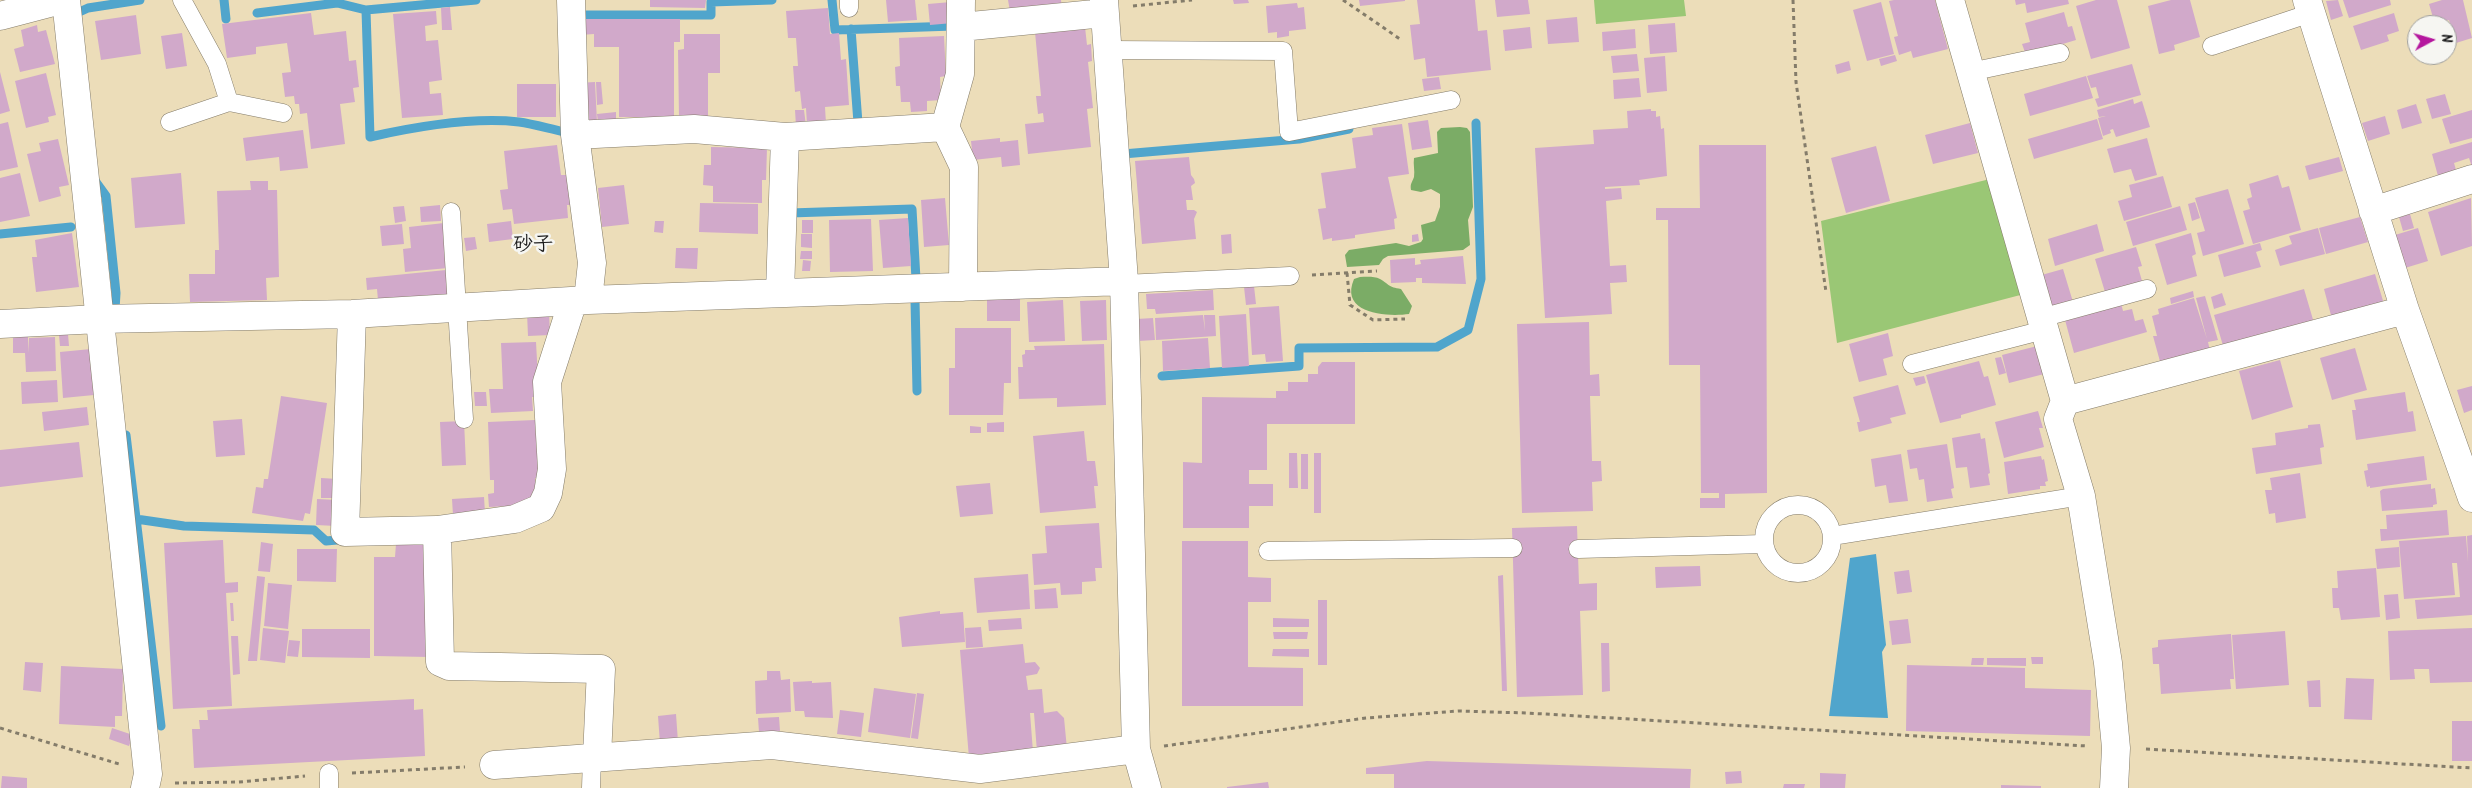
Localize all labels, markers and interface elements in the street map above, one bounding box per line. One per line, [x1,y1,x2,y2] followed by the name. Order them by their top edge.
[2407,15,2457,65] north arrow
[2435,33,2457,44] text: N
[513,235,553,259] district label: 砂子

